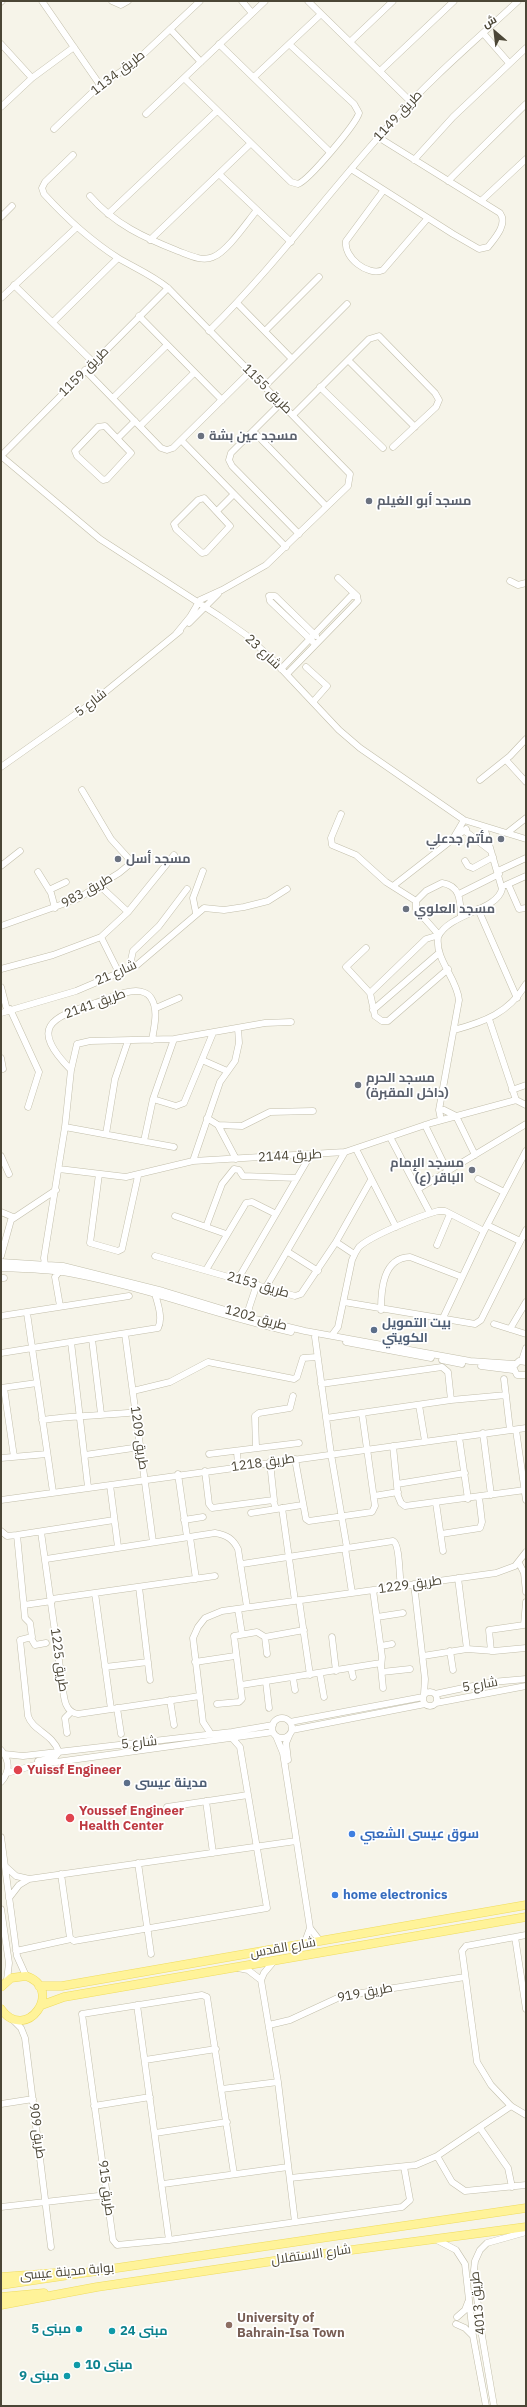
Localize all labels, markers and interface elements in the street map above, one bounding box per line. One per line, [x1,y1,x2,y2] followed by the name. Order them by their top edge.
[475,12,515,52] north arrow
[480,12,499,31] text: ش
[88,47,148,99] street label: طريق 1134
[370,87,426,145] street label: طريق 1149
[56,344,112,400] street label: طريق 1159
[239,361,295,417] street label: طريق 1155
[209,428,297,444] place label: مسجد عين بشة
[196,431,206,441] marker: مسجد عين بشة
[377,493,471,509] place label: مسجد أبو الغيلم
[364,496,374,506] marker: مسجد أبو الغيلم
[242,631,284,673] street label: شارع 23
[72,686,110,720] street label: شارع 5
[426,831,493,847] place label: مأتم جدعلي
[496,834,506,844] marker: مأتم جدعلي
[126,851,191,867] place label: مسجد أسل
[113,854,123,864] marker: مسجد أسل
[59,871,115,911] street label: طريق 983
[414,901,495,917] place label: مسجد العلوي
[401,904,411,914] marker: مسجد العلوي
[93,957,139,989] street label: شارع 21
[62,986,128,1022] street label: طريق 2141
[366,1070,449,1101] place label: مسجد الحرم (داخل المقبرة)
[353,1080,363,1090] marker: مسجد الحرم (داخل المقبرة)
[258,1147,322,1165] street label: طريق 2144
[390,1155,464,1186] place label: مسجد الإمام الباقر (ع)
[467,1165,477,1175] marker: مسجد الإمام الباقر (ع)
[225,1269,291,1301] street label: طريق 2153
[223,1302,289,1334] street label: طريق 1202
[382,1315,451,1346] place label: بيت التمويل الكويتي
[369,1325,379,1335] marker: بيت التمويل الكويتي
[127,1405,151,1471] street label: طريق 1209
[230,1451,296,1475] street label: طريق 1218
[377,1573,443,1597] street label: طريق 1229
[47,1627,71,1693] street label: طريق 1225
[461,1674,499,1696] street label: شارع 5
[120,1733,158,1753] street label: شارع 5
[27,1762,121,1778] place label: Yuissf Engineer
[12,1764,24,1776] marker: Yuissf Engineer
[135,1775,207,1791] place label: مدينة عيسى
[122,1778,132,1788] marker: مدينة عيسى
[79,1803,184,1834] place label: Youssef Engineer Health Center
[64,1812,76,1824] marker: Youssef Engineer Health Center
[360,1826,479,1842] place label: سوق عيسى الشعبي
[347,1829,357,1839] marker: سوق عيسى الشعبي
[343,1887,448,1903] place label: home electronics
[330,1890,340,1900] marker: home electronics
[249,1935,317,1961] street label: شارع القدس
[336,1980,394,2006] street label: طريق 919
[25,2102,49,2160] street label: طريق 909
[94,2159,118,2217] street label: طريق 915
[270,2242,352,2268] street label: شارع الاستقلال
[19,2260,115,2284] street label: بوابة مدينة عيسى
[467,2270,489,2336] street label: طريق 4013
[237,2310,345,2341] place label: University of Bahrain-Isa Town
[224,2320,234,2330] marker: University of Bahrain-Isa Town
[31,2321,71,2337] place label: مبنى 5
[120,2323,168,2339] place label: مبنى 24
[74,2324,84,2334] marker: مبنى 5
[107,2326,117,2336] marker: مبنى 24
[85,2357,133,2373] place label: مبنى 10
[72,2360,82,2370] marker: مبنى 10
[19,2368,59,2384] place label: مبنى 9
[62,2371,72,2381] marker: مبنى 9

